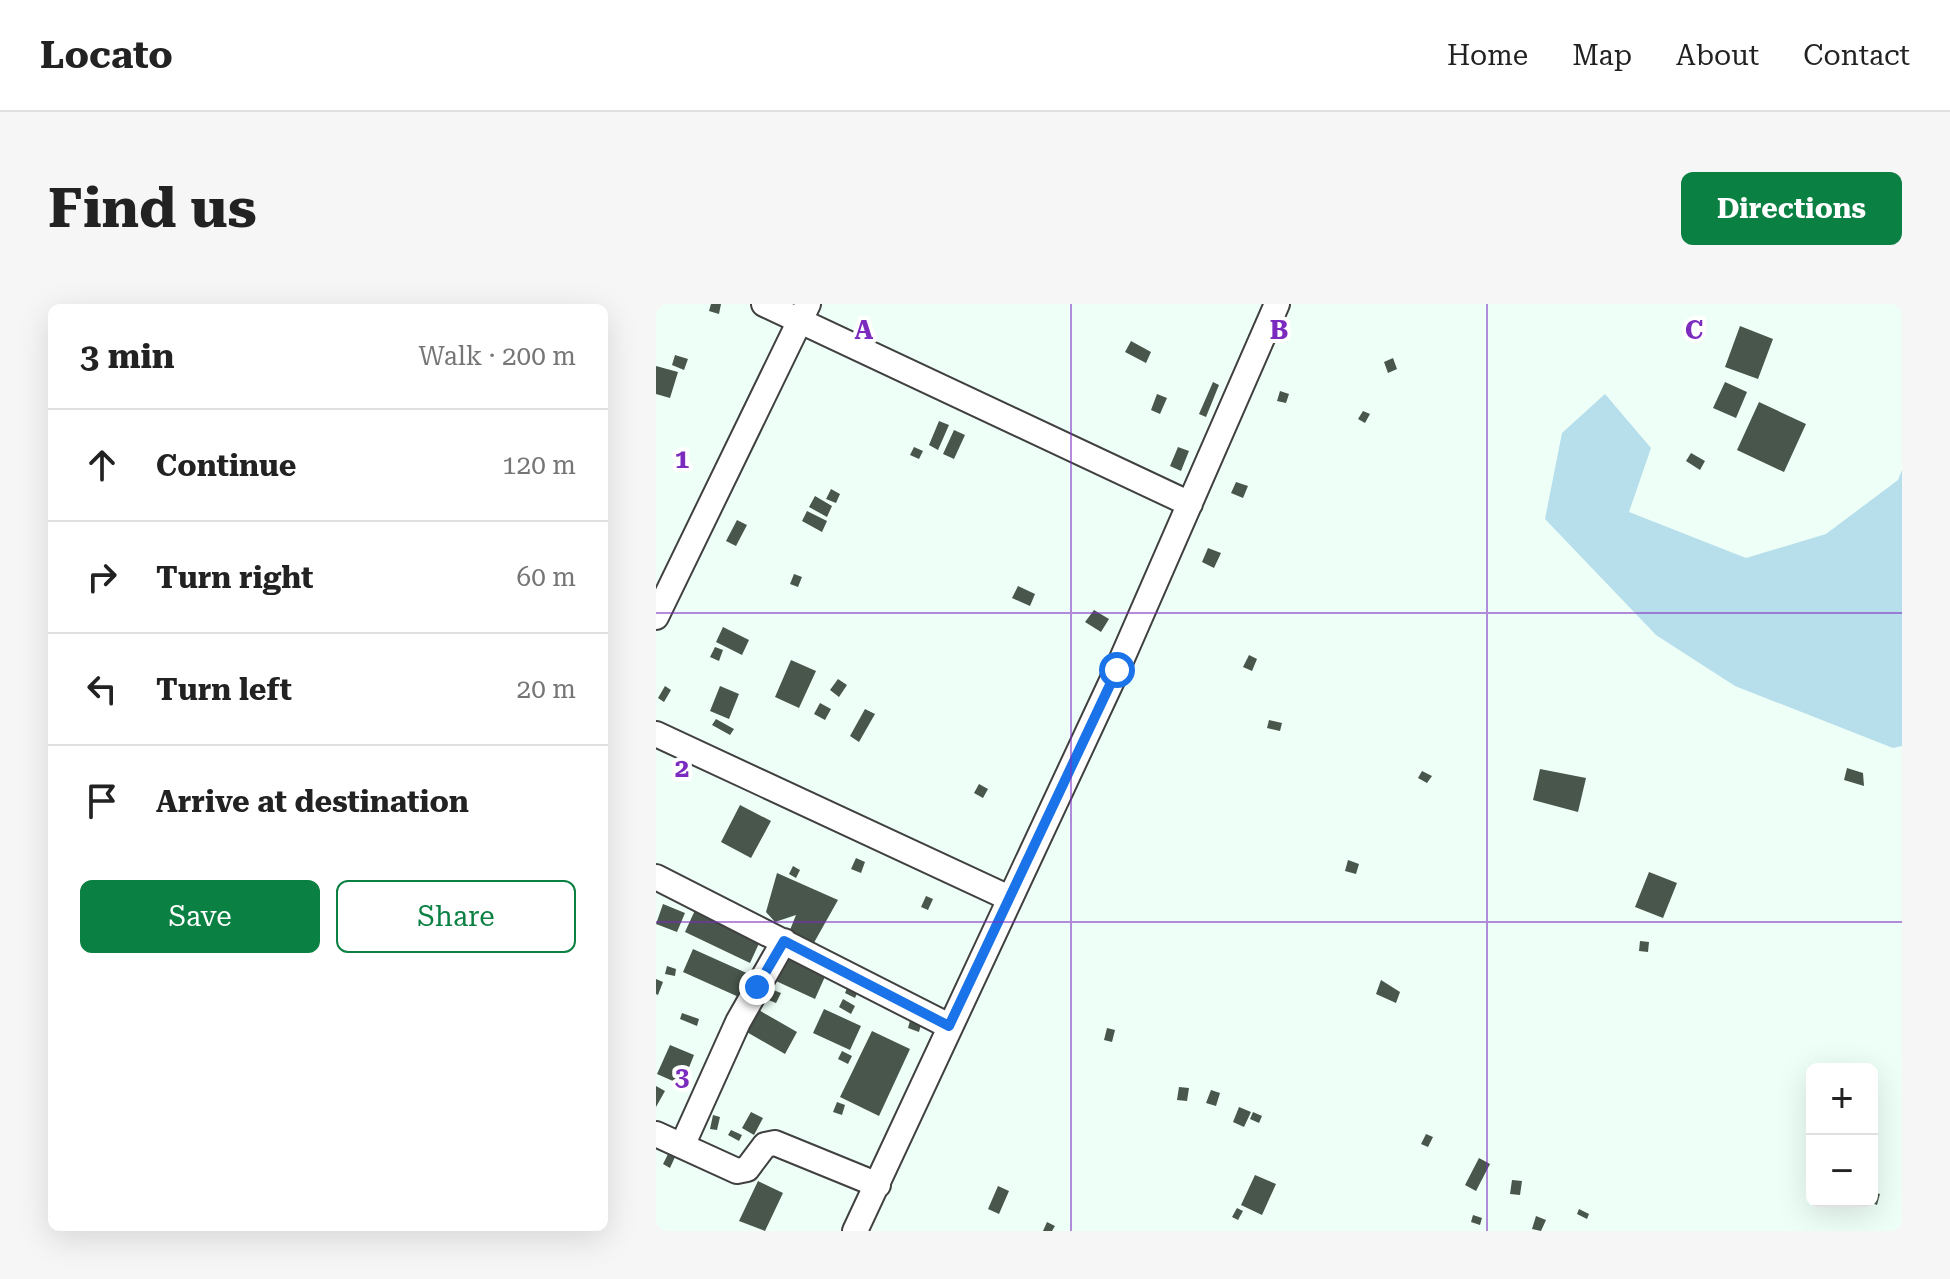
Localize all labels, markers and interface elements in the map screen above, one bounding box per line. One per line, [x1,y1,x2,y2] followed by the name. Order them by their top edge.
[40,33,173,77] text: Locato
[1447,39,1528,72] text: Home
[1572,39,1632,72] text: Map
[1676,39,1759,72] text: About
[1803,39,1910,72] text: Contact
[1681,172,1902,245] button: Directions
[48,175,257,241] text: Find us
[855,315,874,345] text: A
[1270,315,1288,345] text: B
[1685,315,1703,345] text: C
[80,336,175,376] text: 3 min
[418,341,576,371] text: Walk · 200 m
[80,443,124,487] icon: ahead
[675,444,689,474] text: 1
[156,448,296,483] text: Continue
[502,450,576,480] text: 120 m
[80,555,124,599] icon: right
[156,560,313,595] text: Turn right
[517,562,576,592] text: 60 m
[1099,652,1135,688] route start
[80,667,124,711] icon: left
[156,672,292,707] text: Turn left
[517,674,576,704] text: 20 m
[675,753,689,783] text: 2
[80,779,124,823] icon: arrive
[156,784,469,819] text: Arrive at destination
[80,880,320,953] button: Save
[336,880,576,953] button: Share
[739,969,775,1005] route end
[675,1062,689,1092] text: 3
[1806,1063,1878,1207] map controls
[1806,1063,1878,1135] button: +
[1806,1135,1878,1207] button: −

